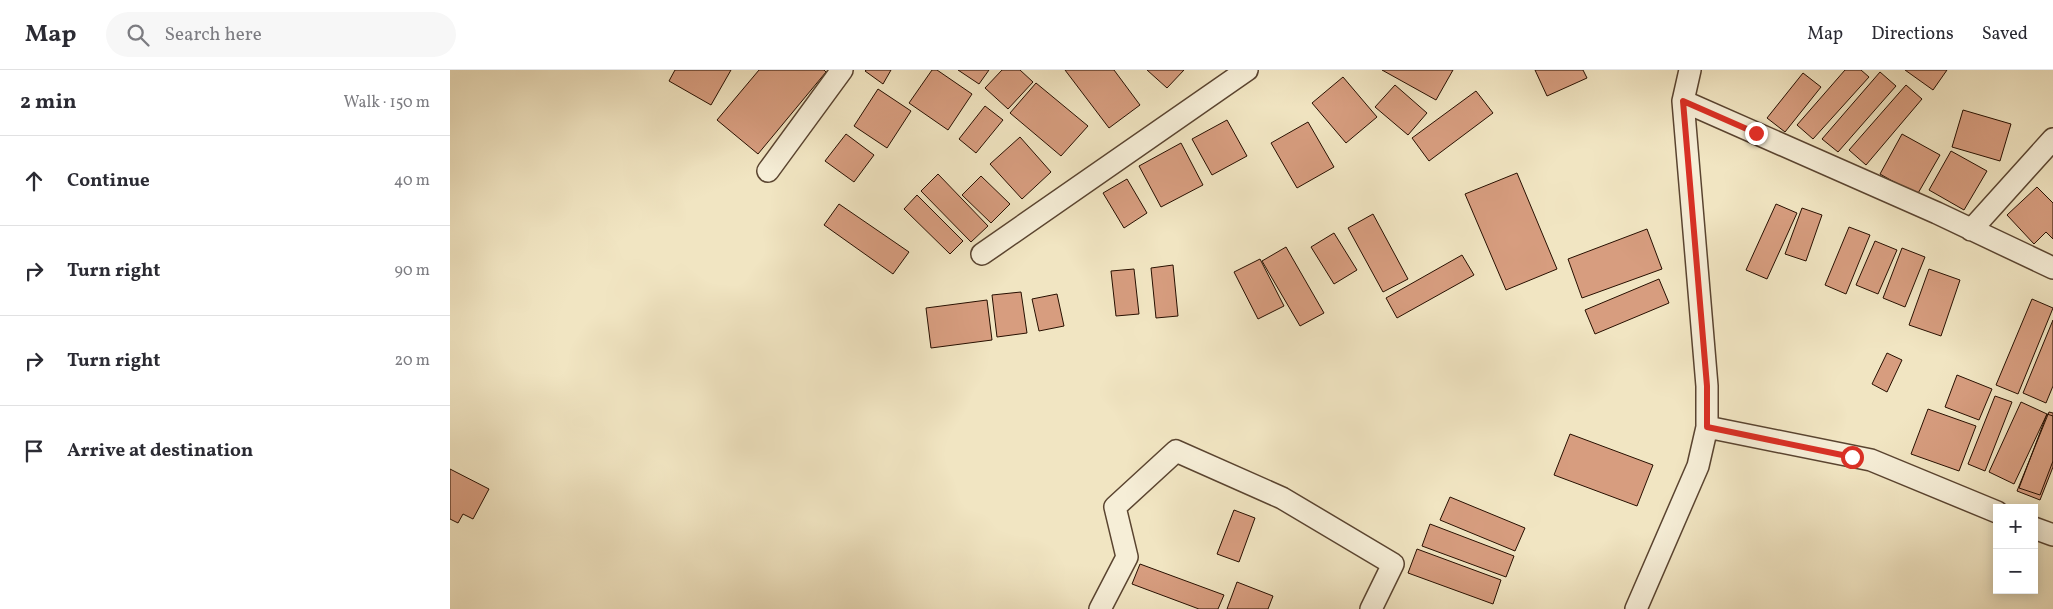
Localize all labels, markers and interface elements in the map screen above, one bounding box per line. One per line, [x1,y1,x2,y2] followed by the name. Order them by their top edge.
[106,12,456,57] search box
[25,18,76,52] text: Map
[124,21,152,49] icon: search
[164,22,262,48] text: Search here
[1807,22,1843,47] text: Map
[1871,22,1954,47] text: Directions
[1982,22,2028,47] text: Saved
[20,88,77,117] text: 2 min
[344,92,430,114] text: Walk · 150 m
[1745,122,1768,145] route end
[20,167,48,195] icon: ahead
[67,168,150,194] text: Continue
[394,170,430,192] text: 40 m
[20,257,48,285] icon: right
[67,258,160,284] text: Turn right
[394,260,430,282] text: 90 m
[20,347,48,375] icon: right
[67,348,160,374] text: Turn right
[395,350,430,372] text: 20 m
[20,437,48,465] icon: arrive
[67,438,253,464] text: Arrive at destination
[1841,446,1864,469] route start
[1993,504,2038,594] map controls
[1993,504,2038,549] button: +
[1993,549,2038,594] button: −

